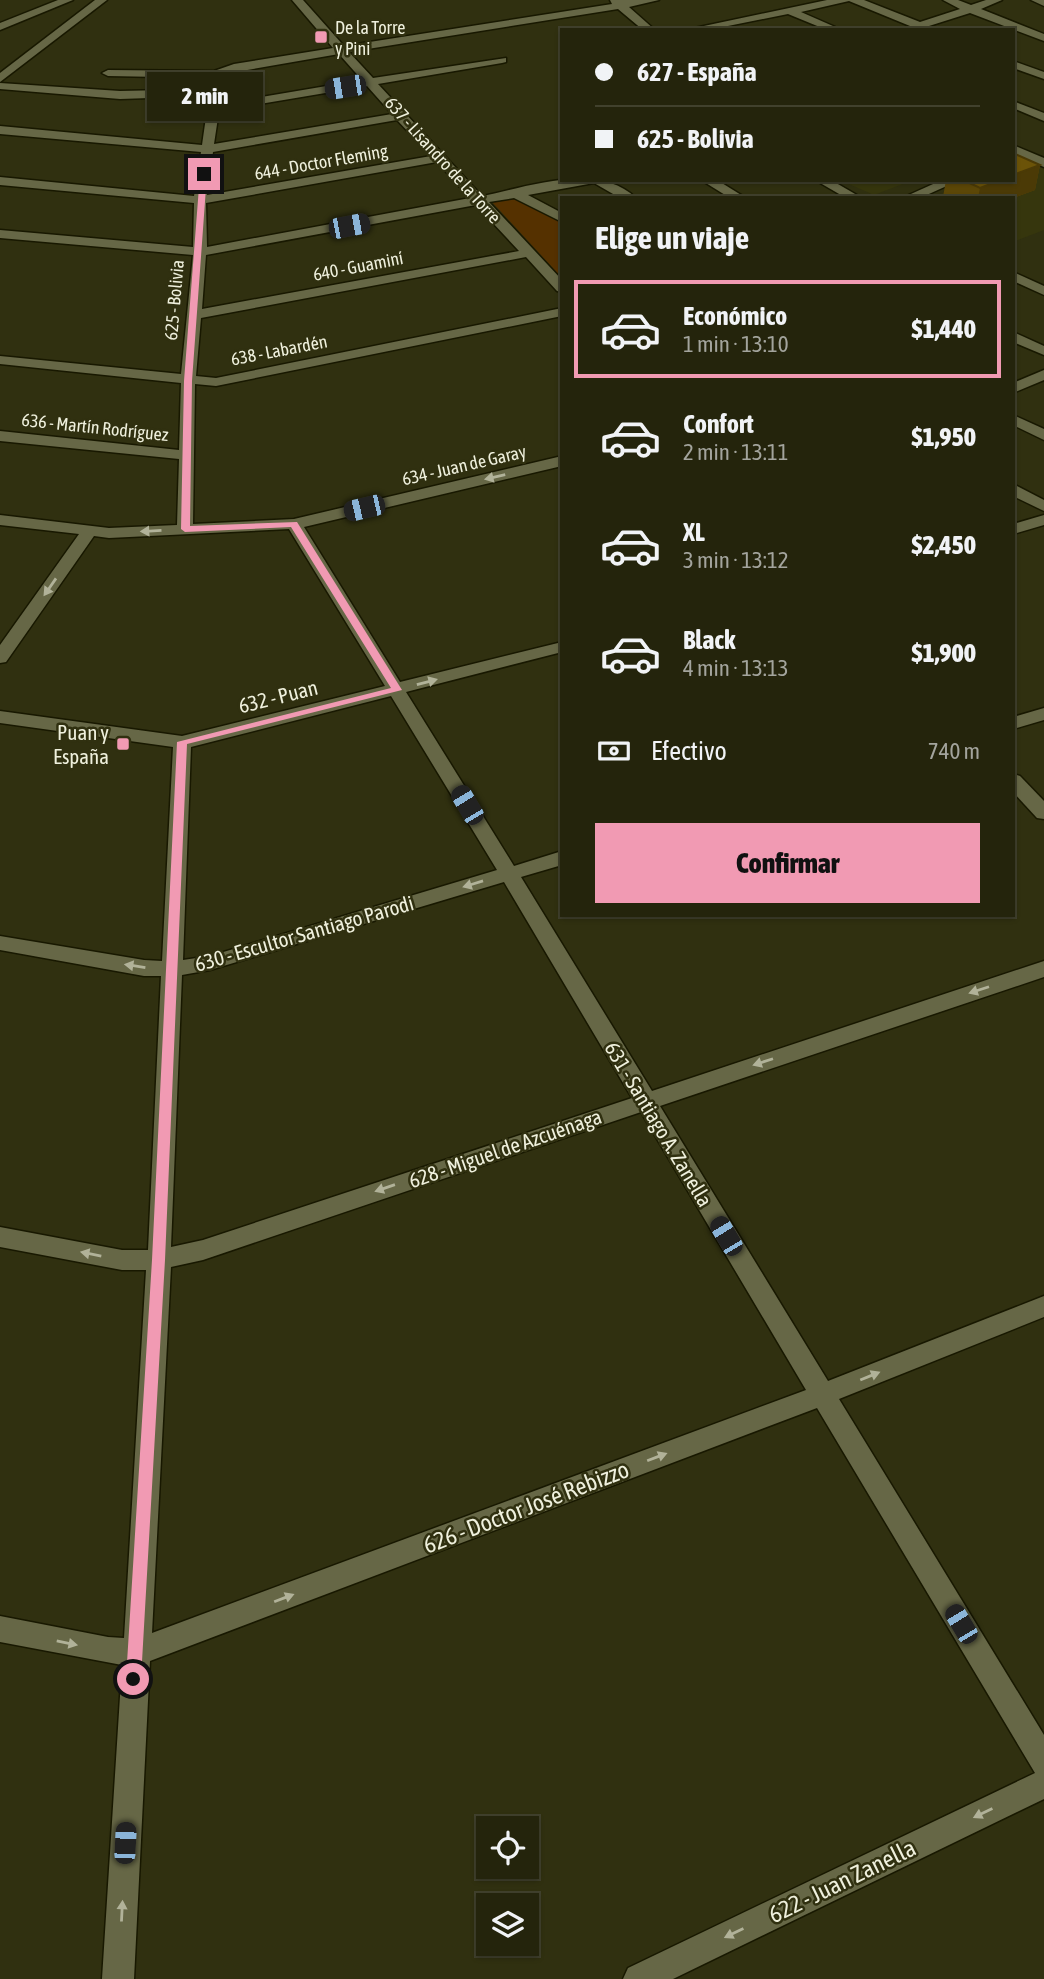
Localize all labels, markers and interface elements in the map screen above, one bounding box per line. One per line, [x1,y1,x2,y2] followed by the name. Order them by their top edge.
[335,17,405,59] place label: De la Torre y Pini
[313,29,329,45] marker: De la Torre y Pini
[637,57,757,87] text: 627 - España
[146,72,262,122] callout: 2 min
[323,73,368,101] car
[182,83,228,109] text: 2 min
[381,92,505,228] street label: 637 - Lisandro de la Torre
[637,124,753,154] text: 625 - Bolivia
[253,140,389,184] street label: 644 - Doctor Fleming
[188,158,220,190] route end
[327,212,372,240] car
[595,219,749,256] text: Elige un viaje
[311,247,405,285] street label: 640 - Guaminí
[160,259,188,341] street label: 625 - Bolivia
[599,298,662,361] icon: car
[683,301,787,331] text: Económico
[912,314,976,344] text: $1,440
[229,330,329,370] street label: 638 - Labardén
[683,331,789,357] text: 1 min · 13:10
[599,406,662,469] icon: car
[21,409,170,445] street label: 636 - Martín Rodríguez
[683,409,754,439] text: Confort
[912,422,976,452] text: $1,950
[683,439,789,465] text: 2 min · 13:11
[400,441,528,489] street label: 634 - Juan de Garay
[484,472,506,483] one-way arrow
[342,493,387,523] car
[599,514,662,577] icon: car
[683,517,705,547] text: XL
[140,525,162,536] one-way arrow
[912,530,976,560] text: $2,450
[683,547,789,573] text: 3 min · 13:12
[43,578,57,596] one-way arrow
[599,622,662,685] icon: car
[683,625,735,655] text: Black
[912,638,976,668] text: $1,900
[683,655,789,681] text: 4 min · 13:13
[236,675,320,717] street label: 632 - Puan
[416,676,438,687] one-way arrow
[53,720,109,768] place label: Puan y España
[595,732,633,770] icon: cash
[115,736,131,752] marker: Puan y España
[651,736,727,766] text: Efectivo
[928,738,980,764] text: 740 m
[448,782,487,828] car
[595,823,980,903] button: Confirmar
[462,880,483,890] one-way arrow
[192,890,416,976] street label: 630 - Escultor Santiago Parodi
[124,960,146,971] one-way arrow
[969,986,990,996] one-way arrow
[600,1037,718,1211] street label: 631 - Santiago A. Zanella
[752,1057,773,1067] one-way arrow
[405,1104,605,1192] street label: 628 - Miguel de Azcuénaga
[374,1183,395,1194] one-way arrow
[707,1213,746,1259] car
[80,1248,102,1259] one-way arrow
[859,1370,880,1381] one-way arrow
[647,1452,668,1463] one-way arrow
[419,1455,633,1559] street label: 626 - Doctor José Rebizzo
[274,1593,295,1604] one-way arrow
[942,1601,981,1647] car
[56,1637,78,1648] one-way arrow
[117,1663,149,1695] route start
[973,1808,993,1819] one-way arrow
[476,1816,539,1956] map controls
[476,1816,539,1879] button: locate
[114,1821,137,1865] car
[764,1834,920,1928] street label: 622 - Juan Zanella
[476,1893,539,1956] button: layers
[116,1900,127,1922] one-way arrow
[723,1928,744,1939] one-way arrow

